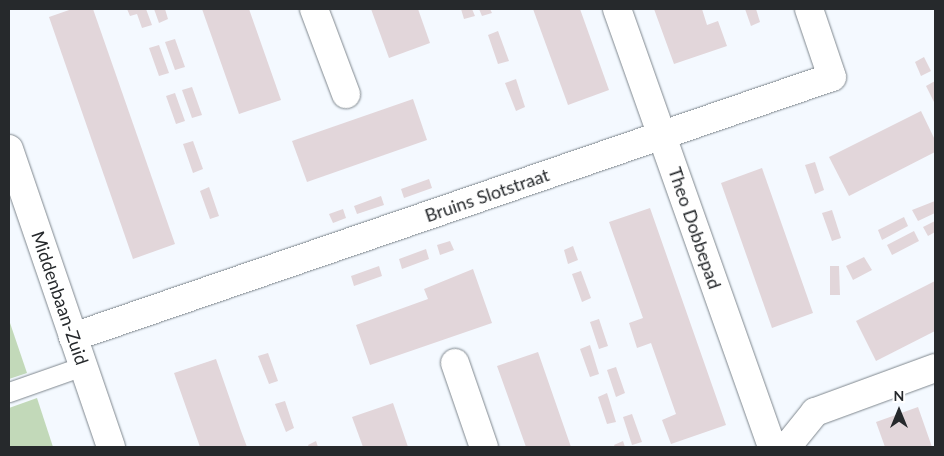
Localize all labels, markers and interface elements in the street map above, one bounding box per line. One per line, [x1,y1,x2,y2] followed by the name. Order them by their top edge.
[422,164,552,226] street label: Bruins Slotstraat
[664,164,726,292] street label: Theo Dobbepad
[27,228,93,368] street label: Middenbaan-Zuid
[874,386,924,436] north arrow
[894,387,904,404] text: N

